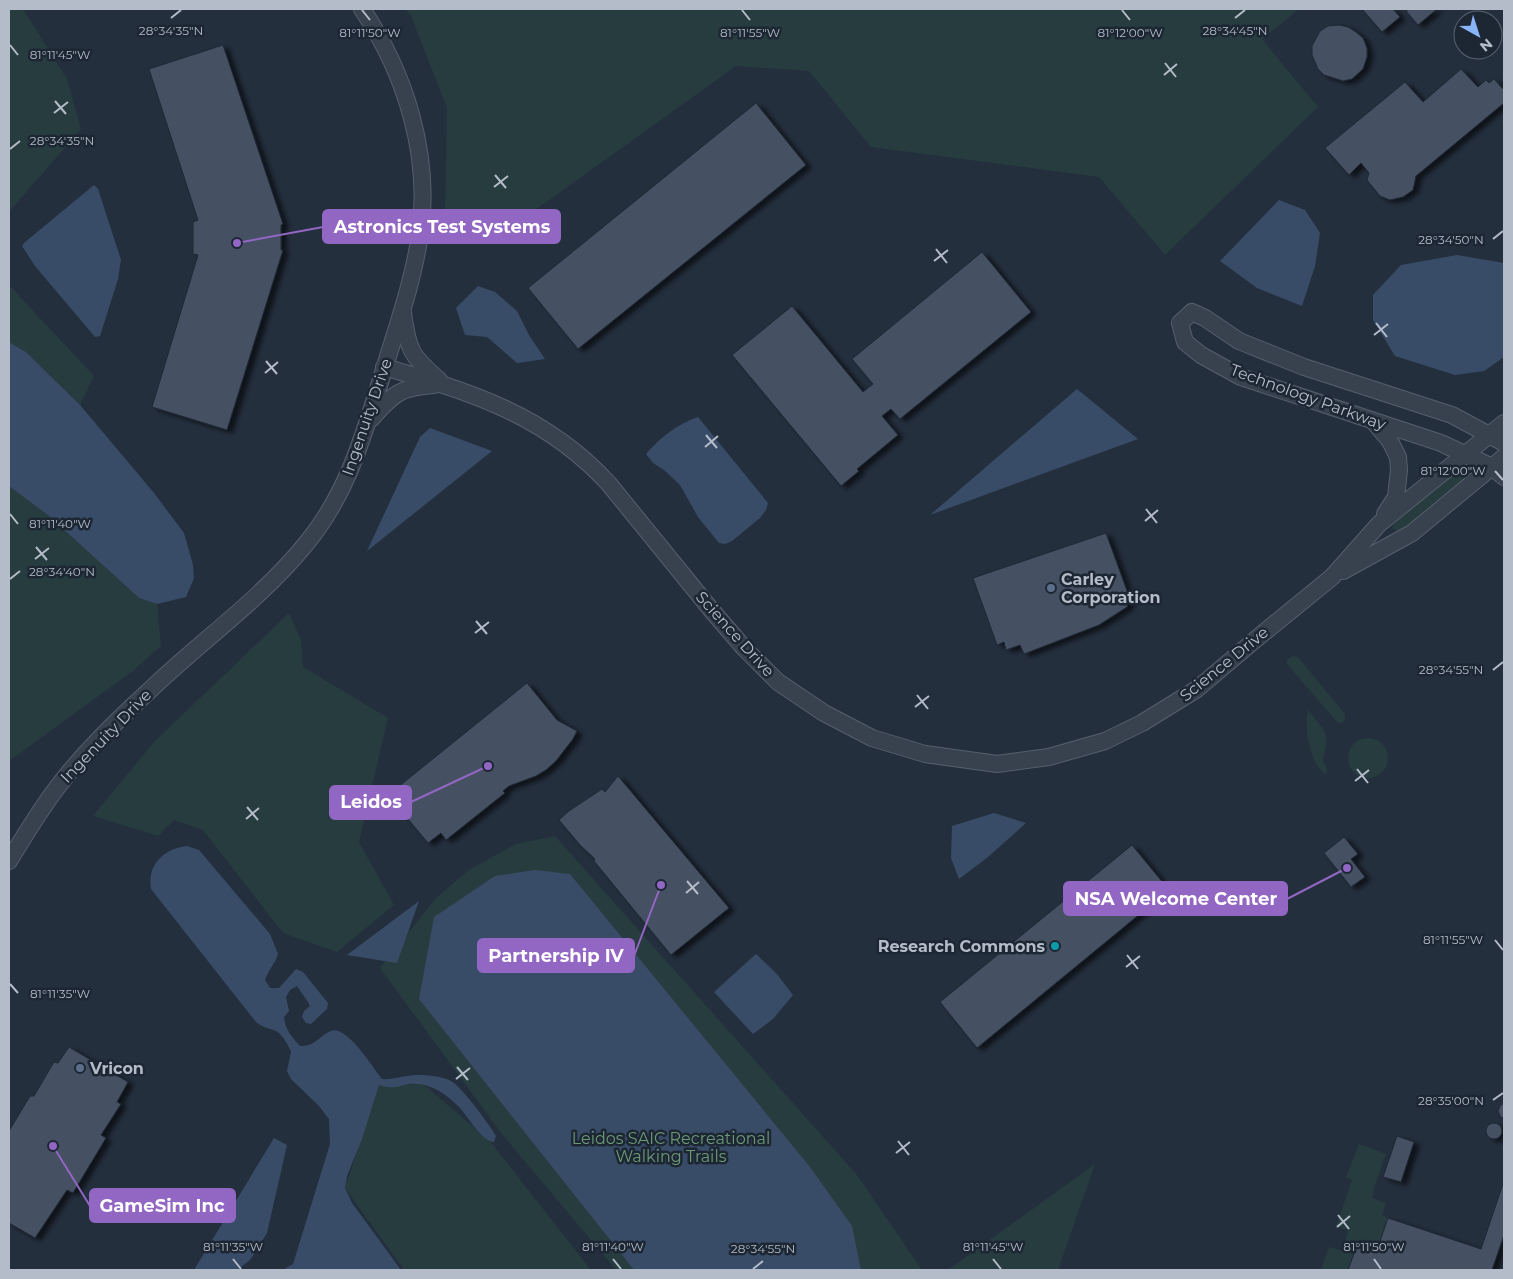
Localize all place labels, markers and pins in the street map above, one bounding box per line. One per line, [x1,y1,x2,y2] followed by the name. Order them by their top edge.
[323,210,560,243] callout: Astronics Test Systems
[1061,570,1161,607] place label: Carley Corporation
[1045,582,1057,594] marker: Carley Corporation
[330,786,411,819] callout: Leidos
[1064,882,1287,915] callout: NSA Welcome Center
[878,937,1045,956] place label: Research Commons
[478,939,634,972] callout: Partnership IV
[1049,940,1061,952] marker: Research Commons
[89,1059,144,1078] place label: Vricon
[74,1062,86,1074] marker: Vricon
[90,1189,235,1222] callout: GameSim Inc

